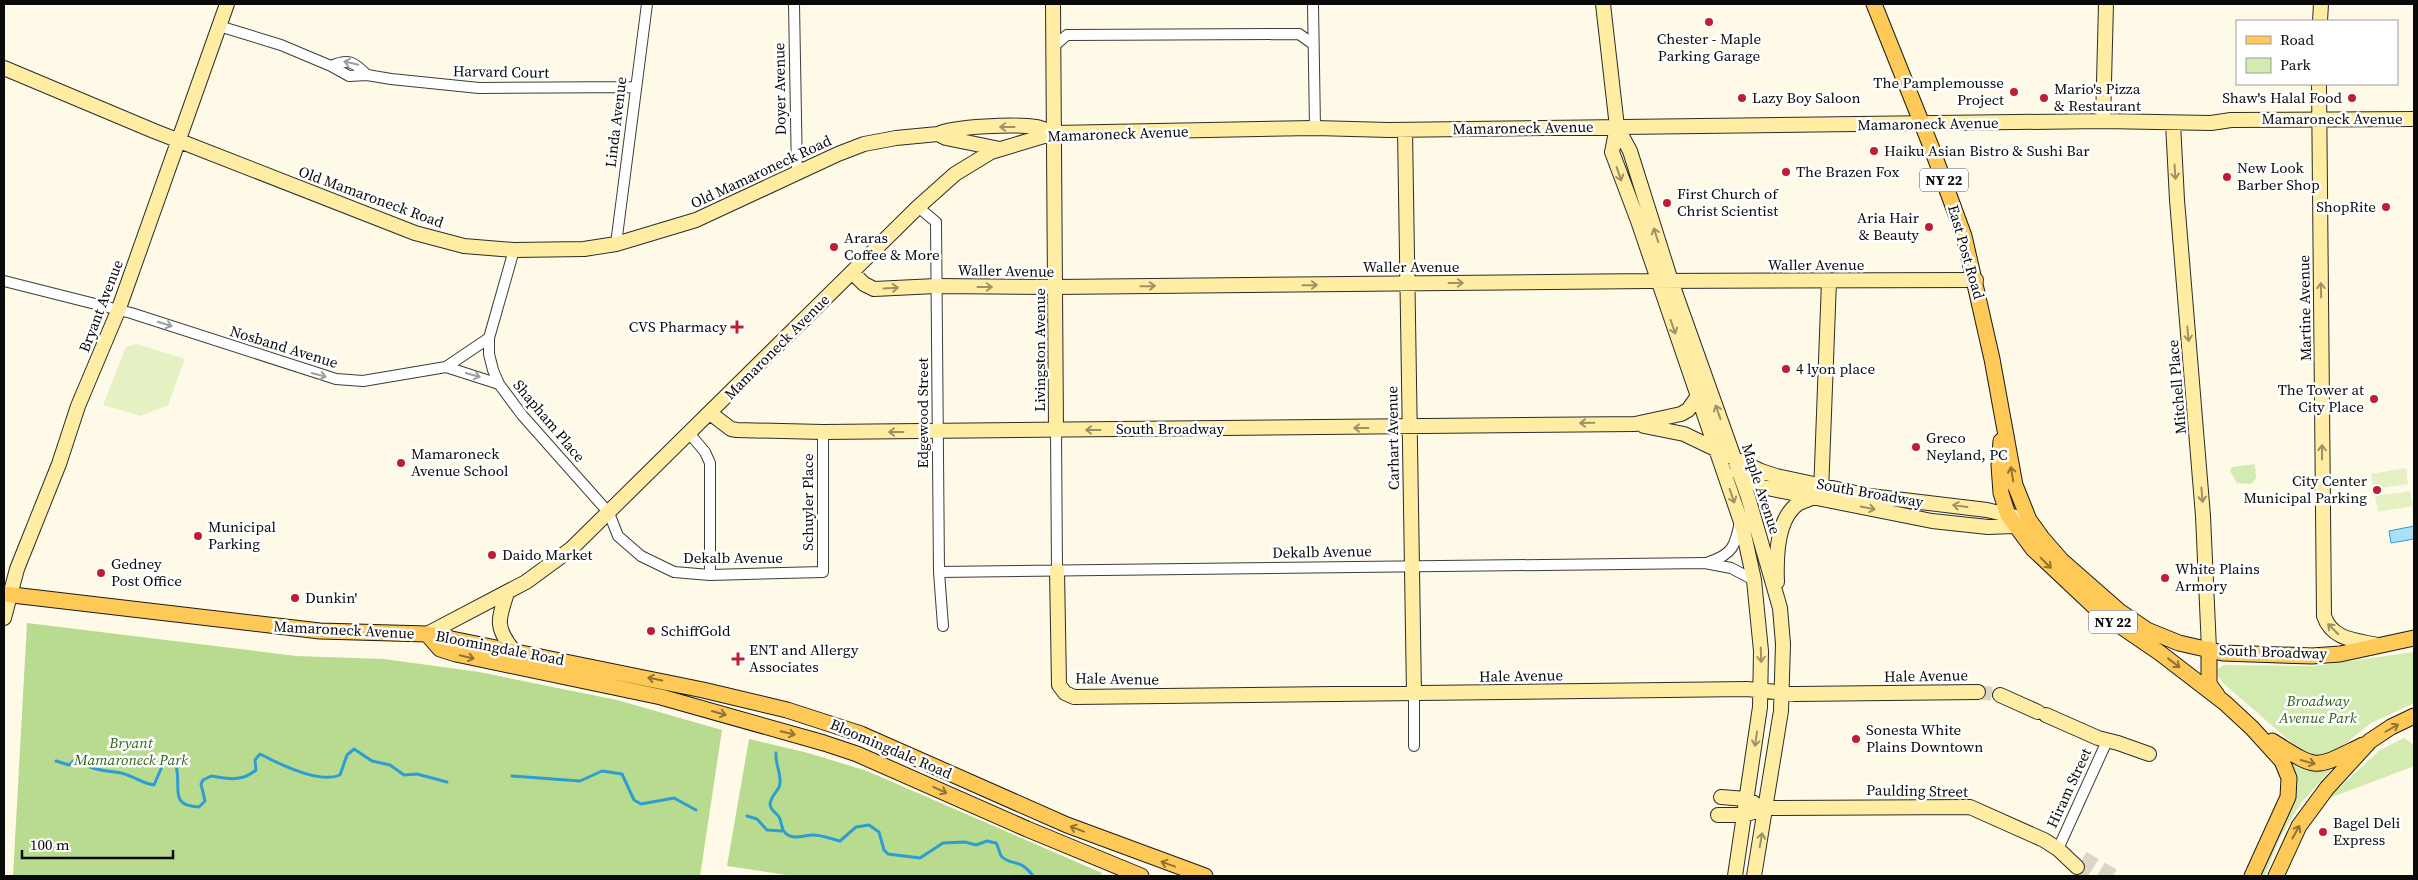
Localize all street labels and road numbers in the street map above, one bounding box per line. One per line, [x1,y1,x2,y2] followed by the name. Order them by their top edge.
[768,42,791,136] street label: Doyer Avenue
[453,60,550,83] street label: Harvard Court
[600,75,632,168] street label: Linda Avenue
[2261,108,2403,129] street label: Mamaroneck Avenue
[1857,112,1999,135] street label: Mamaroneck Avenue
[1452,116,1594,139] street label: Mamaroneck Avenue
[1047,121,1189,146] street label: Mamaroneck Avenue
[687,130,835,213] street label: Old Mamaroneck Road
[296,161,447,233] street label: Old Mamaroneck Road
[1920,168,1968,192] road number: NY 22
[1943,202,1990,302] street label: East Post Road
[1768,254,1865,275] street label: Waller Avenue
[2293,254,2316,361] street label: Martine Avenue
[73,256,128,355] street label: Bryant Avenue
[1363,256,1460,277] street label: Waller Avenue
[957,259,1055,282] street label: Waller Avenue
[1029,288,1050,412] street label: Livingston Avenue
[719,289,834,404] street label: Mamaroneck Avenue
[228,320,341,373] street label: Nosband Avenue
[2162,339,2191,435] street label: Mitchell Place
[912,357,933,468] street label: Edgewood Street
[509,375,590,467] street label: Shapham Place
[1381,385,1404,490] street label: Carhart Avenue
[1116,418,1224,439] street label: South Broadway
[1737,441,1786,537] street label: Maple Avenue
[797,453,818,551] street label: Schuyler Place
[1815,473,1925,512] street label: South Broadway
[1272,540,1372,563] street label: Dekalb Avenue
[683,547,783,568] street label: Dekalb Avenue
[2089,610,2137,634] road number: NY 22
[273,615,415,644] street label: Mamaroneck Avenue
[434,625,567,670] street label: Bloomingdale Road
[2219,639,2328,664] street label: South Broadway
[1479,664,1564,687] street label: Hale Avenue
[1884,664,1969,687] street label: Hale Avenue
[1075,667,1160,690] street label: Hale Avenue
[827,713,956,784] street label: Bloomingdale Road
[2041,744,2096,831] street label: Hiram Street
[1866,779,1968,802] street label: Paulding Street

